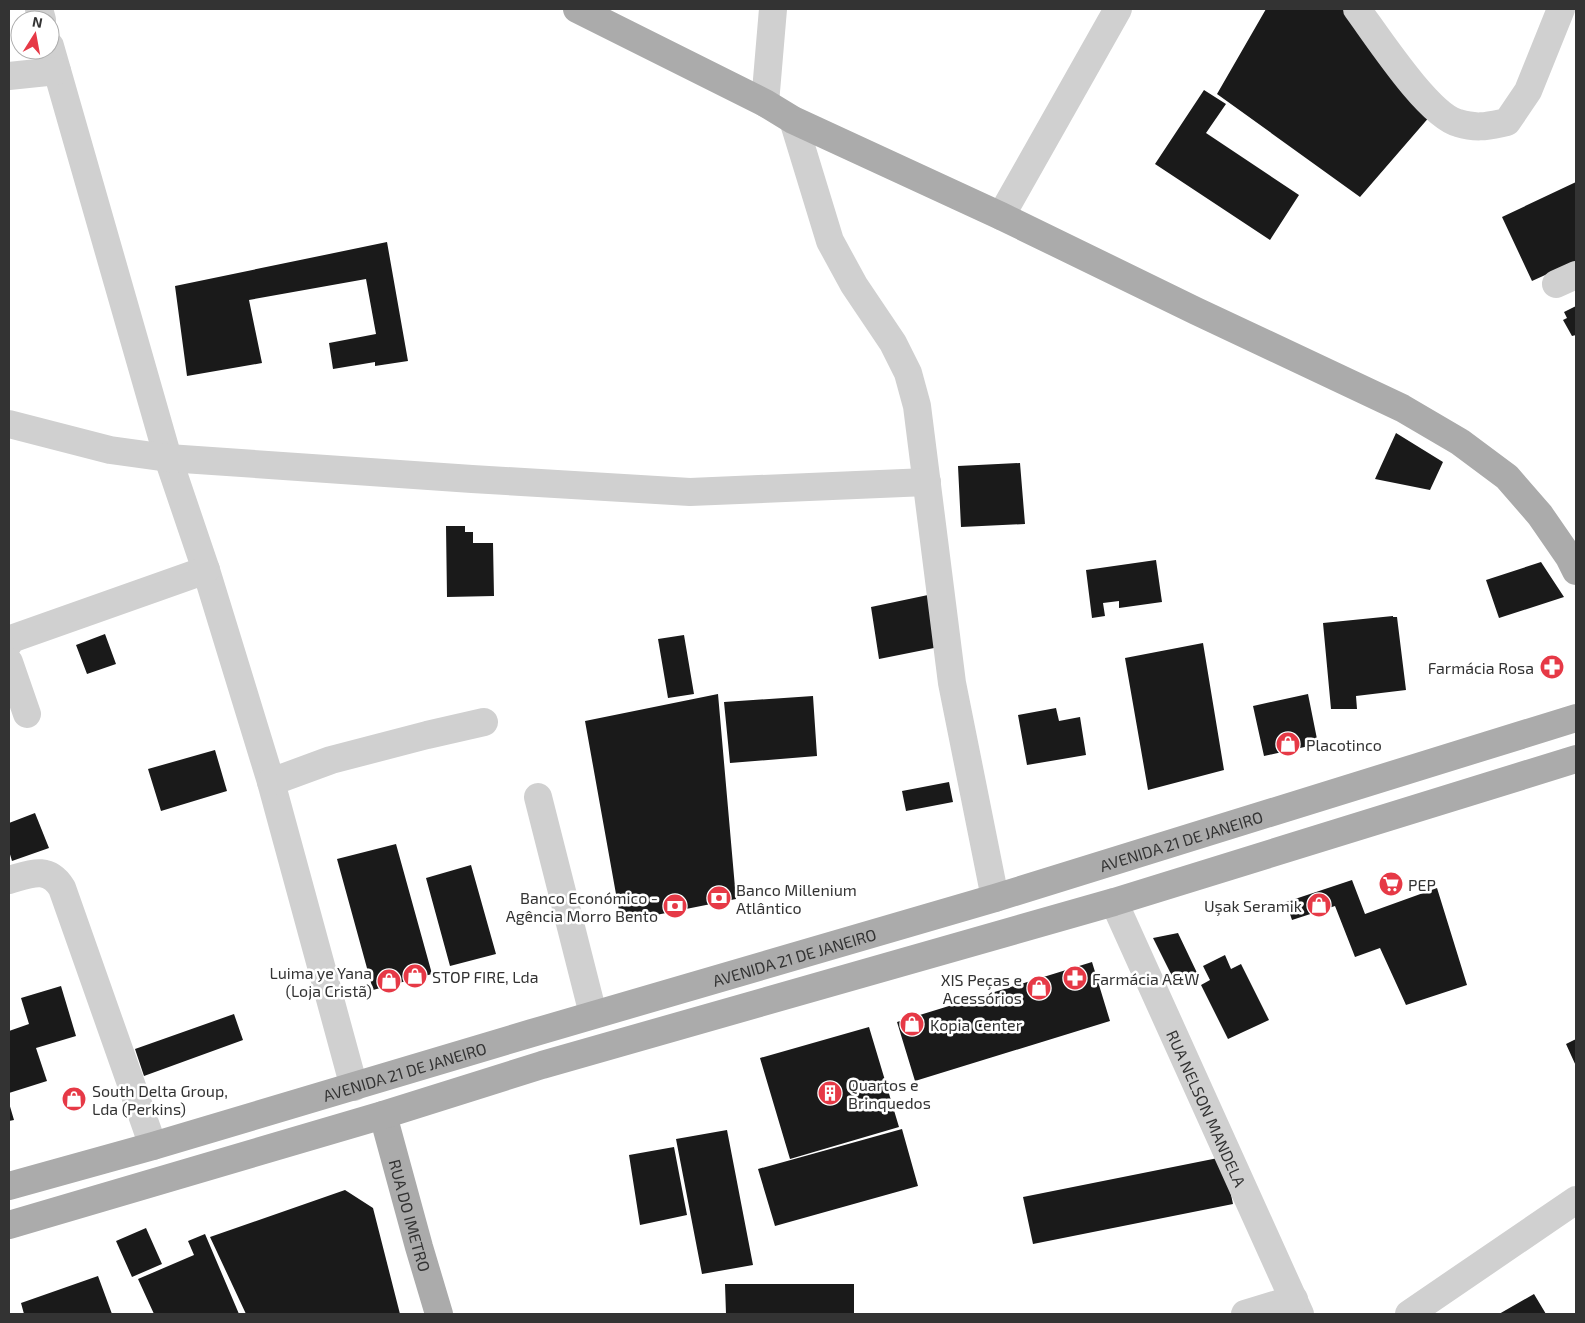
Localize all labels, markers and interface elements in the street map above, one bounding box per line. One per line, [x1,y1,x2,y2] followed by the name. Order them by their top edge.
[10,10,60,60] north arrow
[31,12,44,31] text: N
[1539,654,1565,680] pharmacy icon: Farmácia Rosa
[1428,658,1534,677] place label: Farmácia Rosa
[1275,731,1301,757] shop icon: Placotinco
[1306,735,1382,754] place label: Placotinco
[1097,806,1265,875] street label: AVENIDA 21 DE JANEIRO
[1378,871,1404,897] supermarket icon: PEP
[1408,875,1436,894] place label: PEP
[736,880,857,917] place label: Banco Millenium Atlântico
[706,885,732,911] bank icon: Banco Millenium Atlântico
[506,888,658,925] place label: Banco Económico - Agência Morro Bento
[1306,892,1332,918] shop icon: Uşak Seramik
[662,893,688,919] bank icon: Banco Económico - Agência Morro Bento
[1204,896,1302,916] place label: Uşak Seramik
[710,924,878,989] street label: AVENIDA 21 DE JANEIRO
[270,963,372,1001] place label: Luima ye Yana (Loja Cristã)
[402,963,428,989] shop icon: STOP FIRE, Lda
[1062,965,1088,991] pharmacy icon: Farmácia A&W
[432,967,538,986] place label: STOP FIRE, Lda
[376,968,402,994] shop icon: Luima ye Yana (Loja Cristã)
[1092,969,1199,988] place label: Farmácia A&W
[941,970,1022,1007] place label: XIS Peças e Acessórios
[1026,975,1052,1001] shop icon: XIS Peças e Acessórios
[899,1011,925,1037] shop icon: Kopia Center
[930,1015,1023,1034] place label: Kopia Center
[1163,1027,1251,1189] street label: RUA NELSON MANDELA
[321,1038,489,1104] street label: AVENIDA 21 DE JANEIRO
[848,1075,931,1112] place label: Quartos e Brinquedos
[817,1080,843,1106] building icon: Quartos e Brinquedos
[92,1081,228,1118] place label: South Delta Group, Lda (Perkins)
[61,1086,87,1112] shop icon: South Delta Group, Lda (Perkins)
[386,1157,435,1274] street label: RUA DO IMETRO

